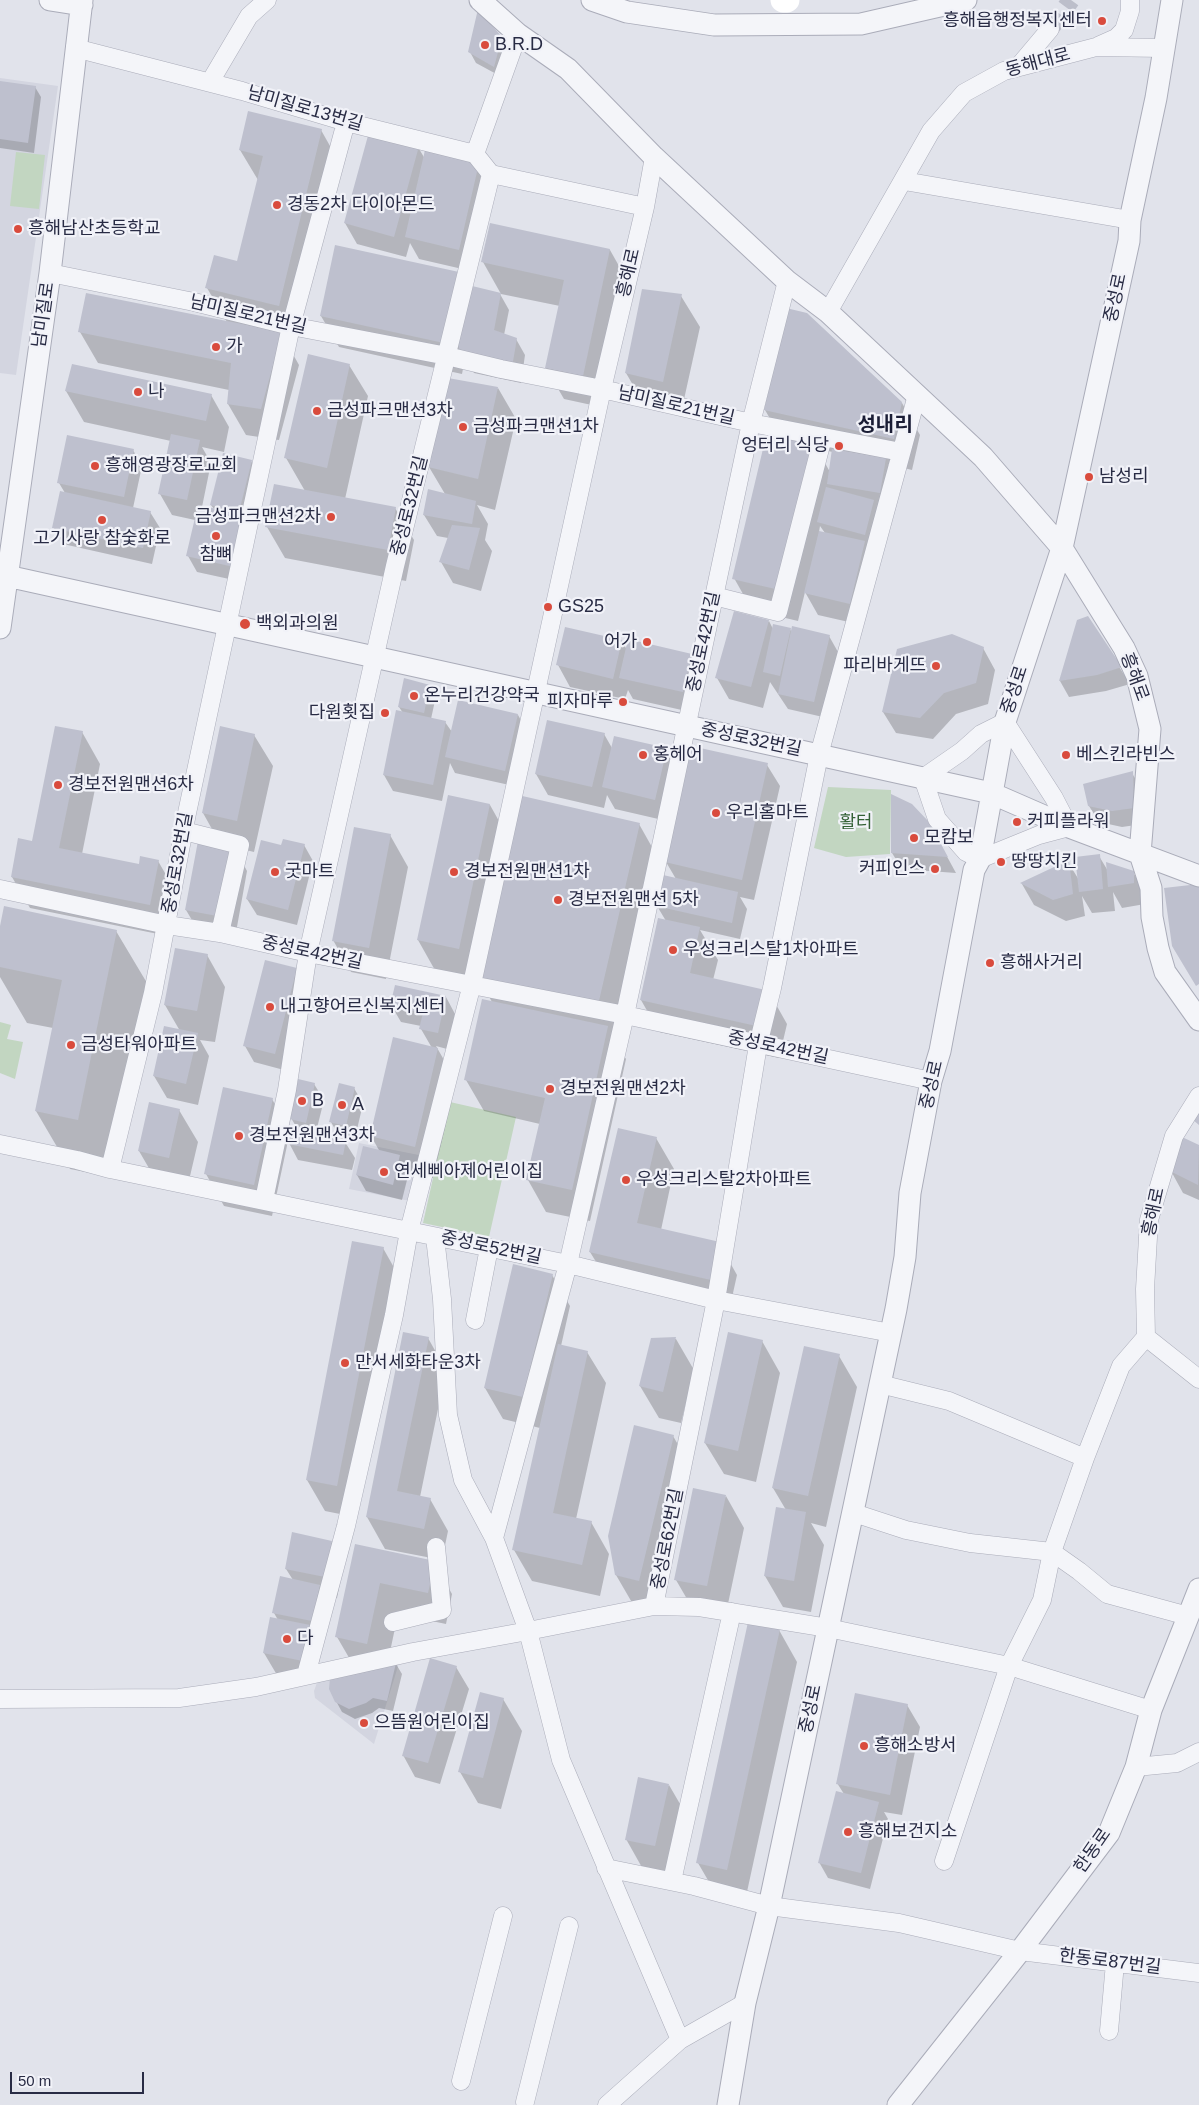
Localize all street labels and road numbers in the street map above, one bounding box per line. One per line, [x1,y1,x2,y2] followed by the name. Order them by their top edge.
[1003,44,1073,82] street label: 동해대로
[245,82,365,136] street label: 남미질로13번길
[613,246,645,300] street label: 흥해로
[1100,271,1132,325] street label: 중성로
[29,281,59,349] street label: 남미질로
[187,291,309,339] street label: 남미질로21번길
[615,382,737,430] street label: 남미질로21번길
[387,454,433,558] street label: 중성로32번길
[683,589,725,695] street label: 중성로42번길
[1115,650,1153,704] street label: 흥해로
[997,663,1033,717] street label: 중성로
[698,719,804,761] street label: 중성로32번길
[158,810,198,916] street label: 중성로32번길
[259,932,365,974] street label: 중성로42번길
[725,1027,831,1069] street label: 중성로42번길
[916,1058,948,1112] street label: 중성로
[1138,1185,1170,1239] street label: 흥해로
[438,1227,544,1269] street label: 중성로52번길
[648,1486,688,1592] street label: 중성로62번길
[795,1682,827,1736] street label: 중성로
[1070,1824,1116,1878] street label: 한동로
[1058,1945,1162,1979] street label: 한동로87번길

